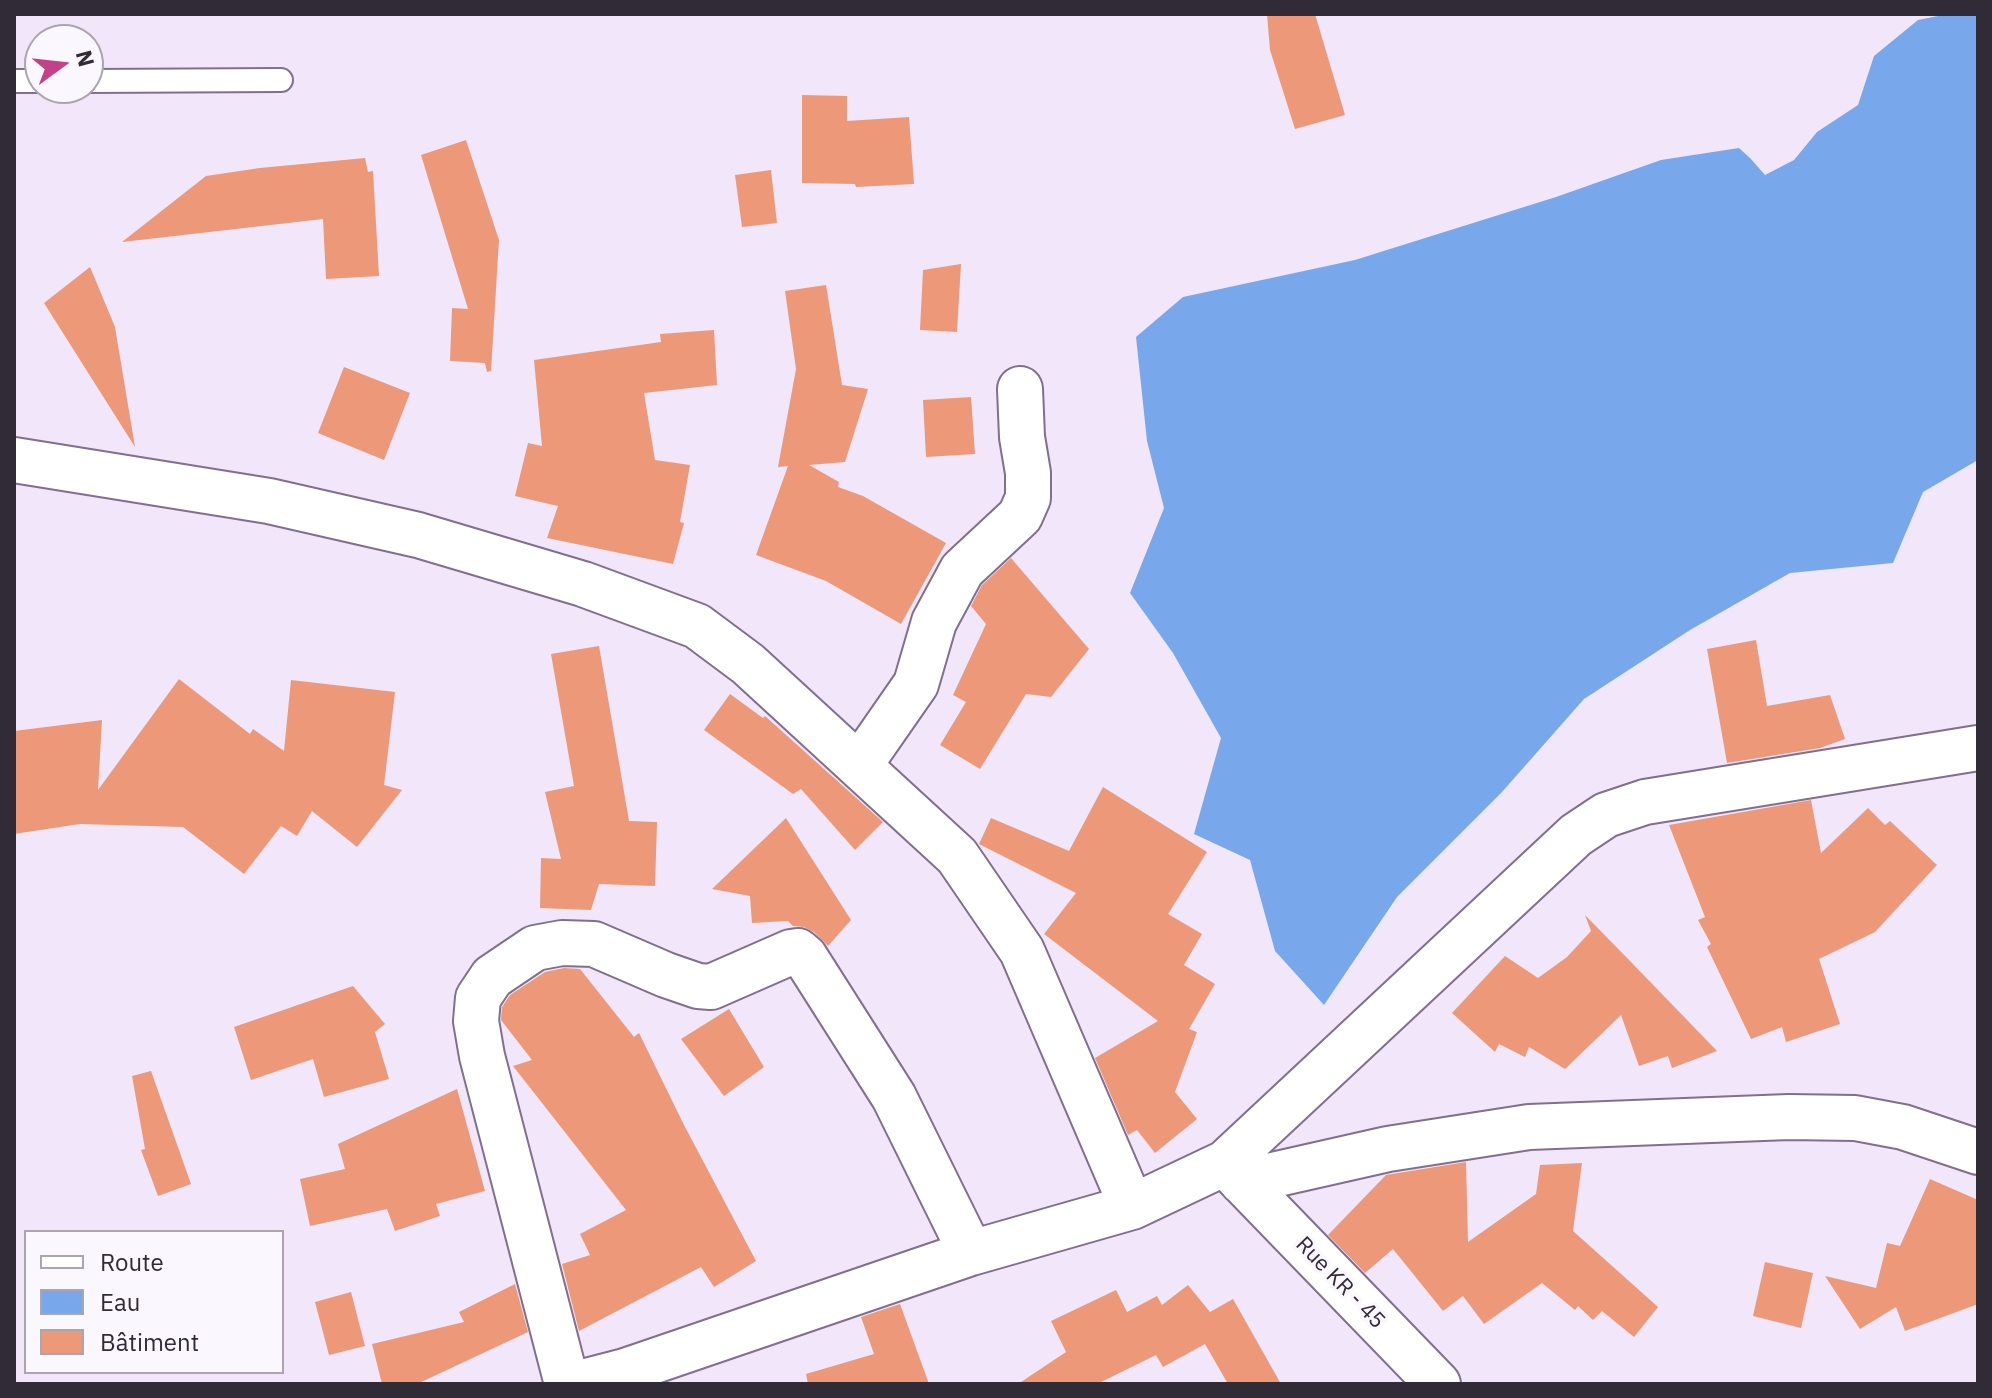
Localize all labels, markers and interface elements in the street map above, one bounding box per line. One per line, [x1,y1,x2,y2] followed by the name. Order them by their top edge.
[24,24,104,104] north arrow
[70,47,102,70] text: N
[24,1230,284,1374] legend
[1290,1232,1390,1334] street label: Rue KR - 45
[100,1246,164,1278] text: Route
[100,1286,140,1318] text: Eau
[100,1326,199,1358] text: Bâtiment

